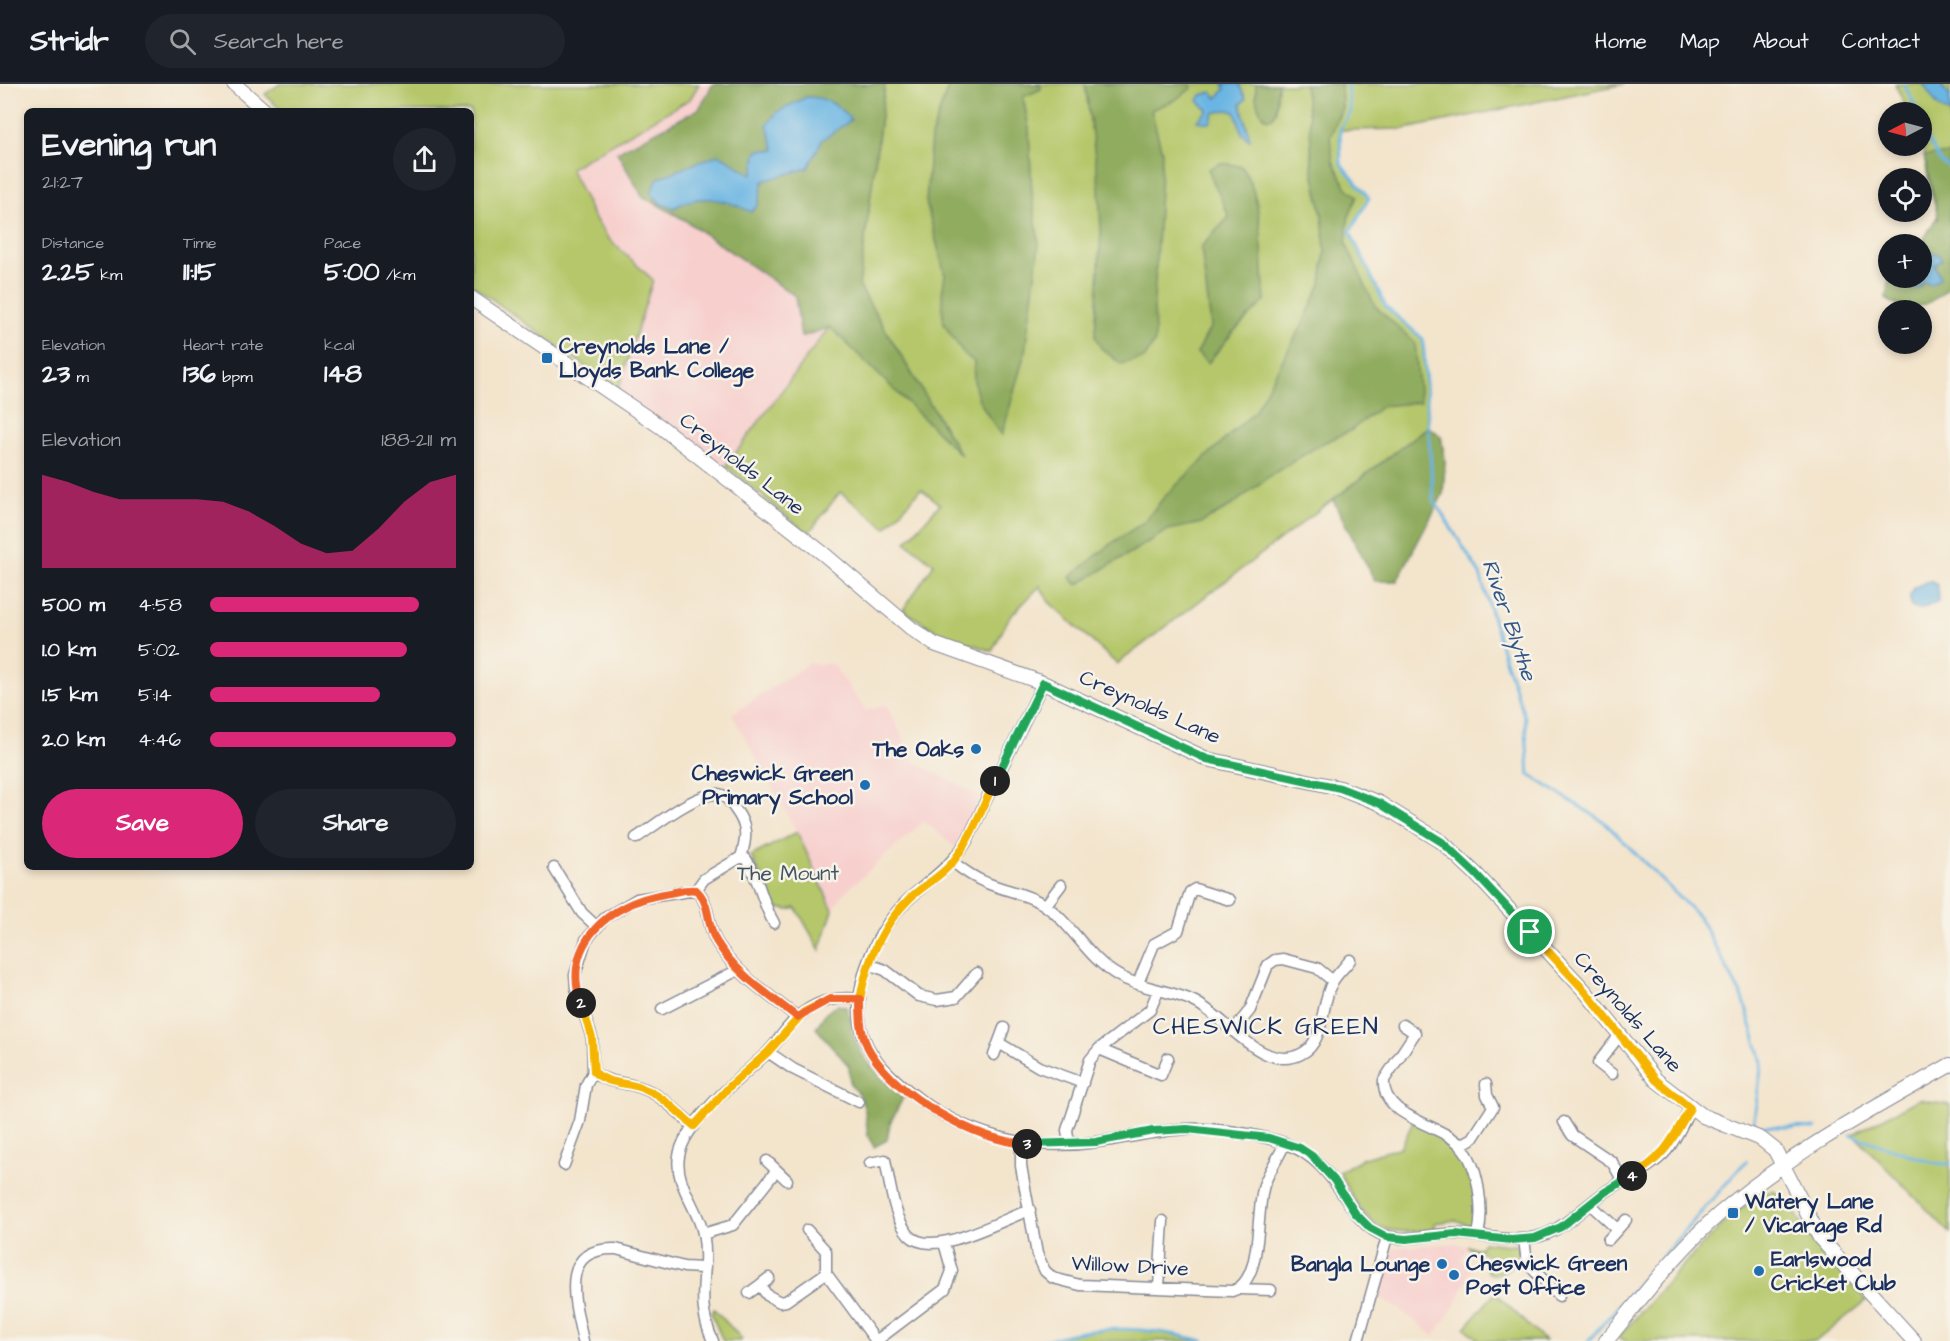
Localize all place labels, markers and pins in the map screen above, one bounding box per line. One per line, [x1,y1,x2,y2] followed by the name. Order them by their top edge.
[559,332,755,388] place label: Creynolds Lane / Lloyds Bank College
[540,351,554,365] marker: Creynolds Lane / Lloyds Bank College
[872,735,964,764] place label: The Oaks
[969,742,983,756] marker: The Oaks
[692,759,854,815] place label: Cheswick Green Primary School
[980,766,1010,796] pin: 1
[858,778,872,792] marker: Cheswick Green Primary School
[1504,906,1555,957] pin
[566,988,596,1018] pin: 2
[1012,1129,1042,1159] pin: 3
[1617,1161,1647,1191] pin: 4
[1744,1187,1882,1242] place label: Watery Lane / Vicarage Rd
[1726,1206,1740,1220] marker: Watery Lane / Vicarage Rd
[1771,1245,1896,1298] place label: Earlswood Cricket Club
[1466,1249,1628,1302] place label: Cheswick Green Post Office
[1291,1250,1431,1281] place label: Bangla Lounge
[1435,1257,1449,1271] marker: Bangla Lounge
[1752,1264,1766,1278] marker: Earlswood Cricket Club
[1447,1268,1461,1282] marker: Cheswick Green Post Office

